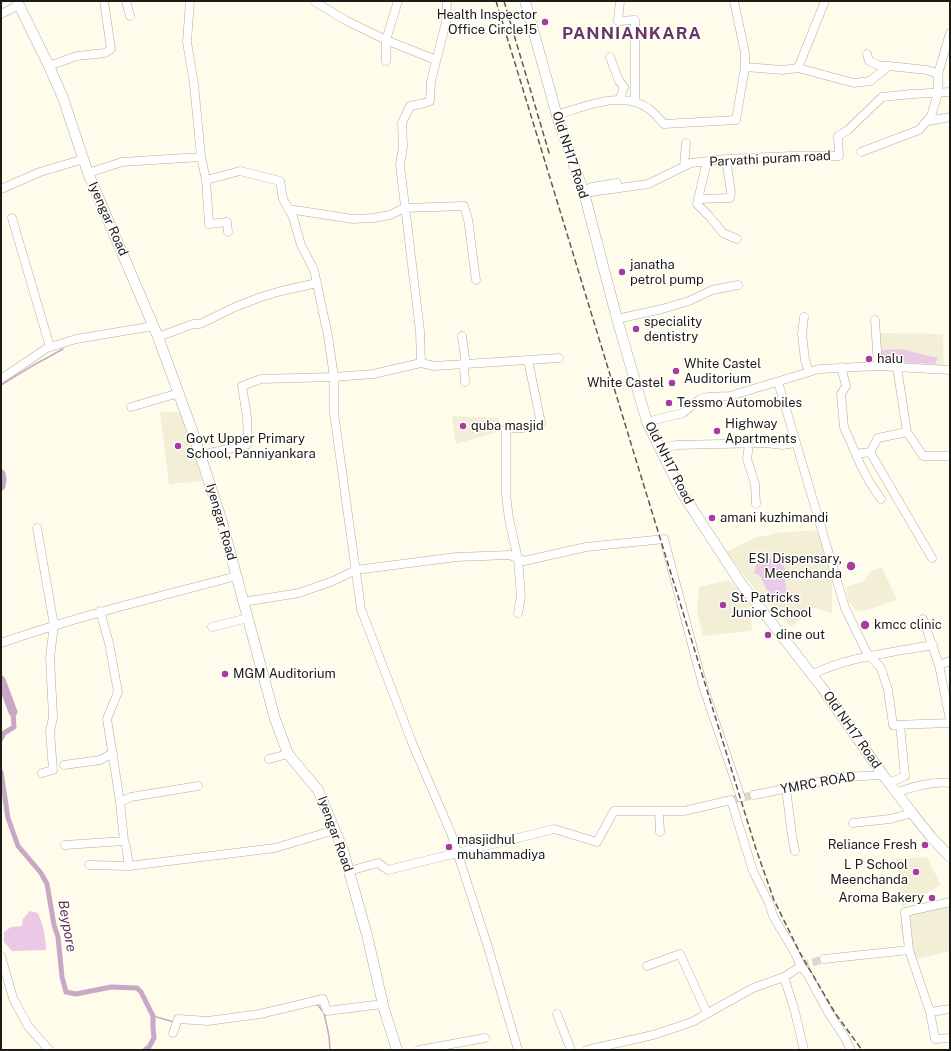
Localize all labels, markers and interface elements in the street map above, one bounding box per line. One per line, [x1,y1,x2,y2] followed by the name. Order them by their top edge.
[437,7,537,38] place label: Health Inspector Office Circle15
[540,17,550,27] marker: Health Inspector Office Circle15
[562,24,702,44] district label: PANNIANKARA
[549,109,591,201] street label: Old NH17 Road
[709,148,831,170] street label: Parvathi puram road
[85,180,131,258] street label: Iyengar Road
[630,257,704,288] place label: janatha petrol pump
[617,267,627,277] marker: janatha petrol pump
[644,314,702,345] place label: speciality dentistry
[631,324,641,334] marker: speciality dentistry
[877,351,903,367] place label: halu
[864,354,874,364] marker: halu
[684,356,761,387] place label: White Castel Auditorium
[671,366,681,376] marker: White Castel Auditorium
[587,375,664,391] place label: White Castel
[667,378,677,388] marker: White Castel
[677,395,802,411] place label: Tessmo Automobiles
[664,398,674,408] marker: Tessmo Automobiles
[725,416,796,447] place label: Highway Apartments
[471,418,544,434] place label: quba masjid
[641,419,697,507] street label: Old NH17 Road
[458,421,468,431] marker: quba masjid
[712,426,722,436] marker: Highway Apartments
[186,431,316,462] place label: Govt Upper Primary School, Panniyankara
[173,441,183,451] marker: Govt Upper Primary School, Panniyankara
[203,482,239,562] street label: Iyengar Road
[720,510,828,526] place label: amani kuzhimandi
[707,513,717,523] marker: amani kuzhimandi
[749,551,842,582] place label: ESI Dispensary, Meenchanda
[845,560,857,572] marker: ESI Dispensary, Meenchanda
[731,590,812,621] place label: St. Patricks Junior School
[718,600,728,610] marker: St. Patricks Junior School
[874,617,942,633] place label: kmcc clinic
[859,619,871,631] marker: kmcc clinic
[776,627,825,643] place label: dine out
[763,630,773,640] marker: dine out
[233,666,336,682] place label: MGM Auditorium
[220,669,230,679] marker: MGM Auditorium
[820,688,884,772] street label: Old NH17 Road
[779,769,857,797] street label: YMRC ROAD
[314,794,356,874] street label: Iyengar Road
[457,832,545,863] place label: masjidhul muhammadiya
[828,837,917,853] place label: Reliance Fresh
[920,840,930,850] marker: Reliance Fresh
[444,842,454,852] marker: masjidhul muhammadiya
[830,857,908,888] place label: L P School Meenchanda
[911,867,921,877] marker: L P School Meenchanda
[838,890,924,906] place label: Aroma Bakery
[927,893,937,903] marker: Aroma Bakery
[54,899,80,953] water label: Beypore

